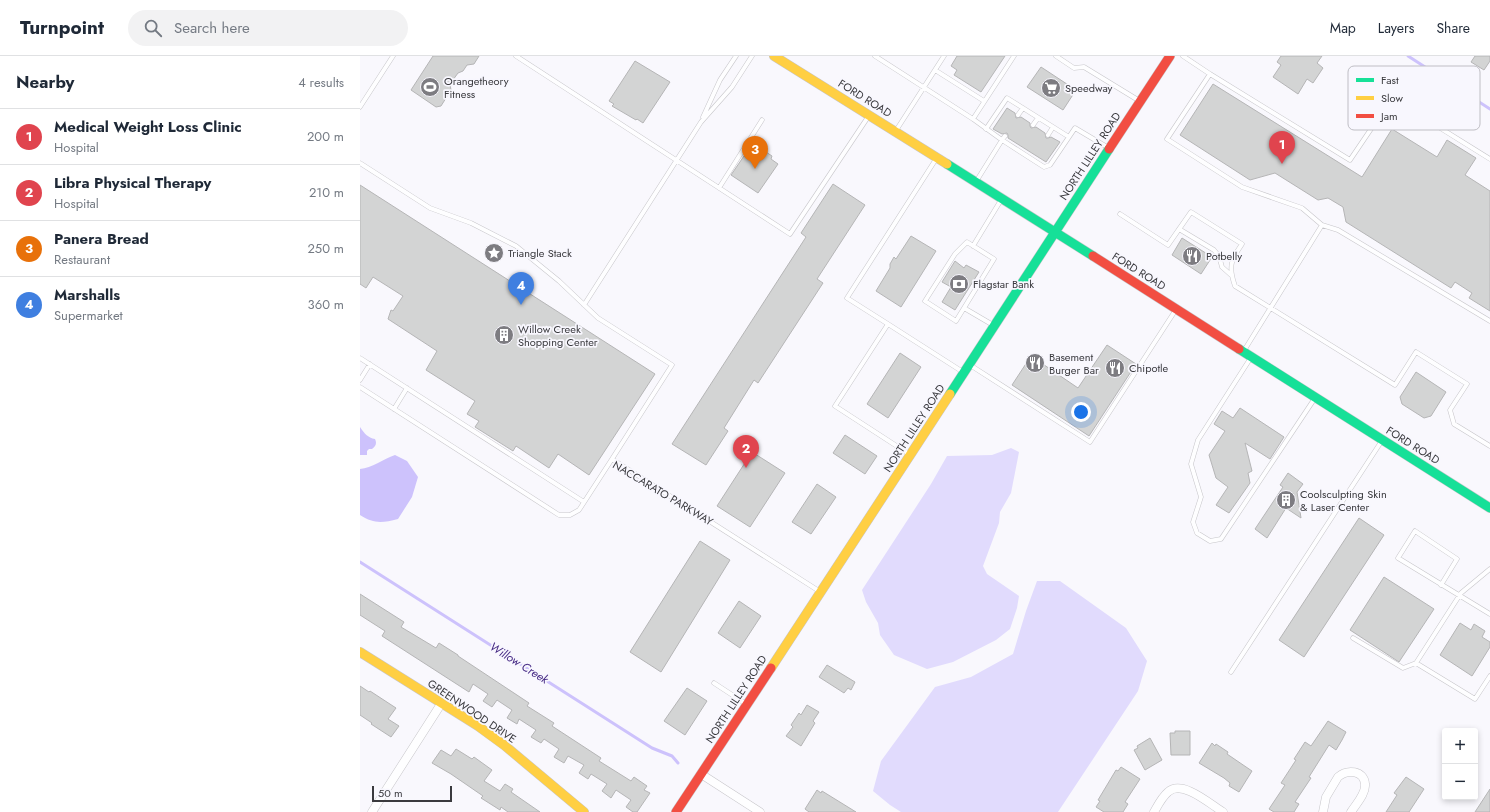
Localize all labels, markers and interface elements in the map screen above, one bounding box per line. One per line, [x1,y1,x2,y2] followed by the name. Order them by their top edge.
[128,10,408,46] search box
[20,14,104,41] text: Turnpoint
[142,17,164,39] icon: search
[174,17,250,39] text: Search here
[1330,18,1356,38] text: Map
[1378,18,1414,38] text: Layers
[1436,18,1470,38] text: Share
[1348,66,1480,130] legend
[16,70,74,94] text: Nearby
[1381,72,1399,88] text: Fast
[298,73,344,92] text: 4 results
[444,73,509,102] place label: Orangetheory Fitness
[835,75,895,121] street label: FORD ROAD
[419,76,441,98] sports icon: Orangetheory Fitness
[1040,77,1062,99] supermarket icon: Speedway
[1065,80,1113,96] place label: Speedway
[1381,90,1403,106] text: Slow
[1056,108,1125,203] street label: NORTH LILLEY ROAD
[1379,108,1398,124] text: Jam
[54,116,242,138] text: Medical Weight Loss Clinic
[26,127,32,146] text: 1
[307,127,344,146] text: 200 m
[1269,131,1295,164] pin: 1
[742,136,768,169] pin: 3
[54,138,99,157] text: Hospital
[54,172,211,194] text: Libra Physical Therapy
[25,183,33,202] text: 2
[309,183,344,202] text: 210 m
[54,194,99,213] text: Hospital
[54,228,149,250] text: Panera Bread
[25,239,33,258] text: 3
[307,239,344,258] text: 250 m
[483,242,505,264] place icon: Triangle Stack
[508,245,572,261] place label: Triangle Stack
[1181,245,1203,267] restaurant icon: Potbelly
[1109,248,1169,294] street label: FORD ROAD
[1206,248,1242,264] place label: Potbelly
[54,250,110,269] text: Restaurant
[508,272,534,305] pin: 4
[948,273,970,295] bank icon: Flagstar Bank
[973,276,1034,292] place label: Flagstar Bank
[54,284,120,306] text: Marshalls
[24,295,34,314] text: 4
[308,295,344,314] text: 360 m
[54,306,123,325] text: Supermarket
[518,321,598,350] place label: Willow Creek Shopping Center
[493,324,515,346] building icon: Willow Creek Shopping Center
[1049,349,1099,378] place label: Basement Burger Bar
[1024,352,1046,374] restaurant icon: Basement Burger Bar
[1104,357,1126,379] restaurant icon: Chipotle
[1129,360,1169,376] place label: Chipotle
[880,380,949,475] street label: NORTH LILLEY ROAD
[1071,402,1091,422] your location
[1383,422,1443,468] street label: FORD ROAD
[733,435,759,468] pin: 2
[610,457,717,530] street label: NACCARATO PARKWAY
[1300,486,1387,515] place label: Coolsculpting Skin & Laser Center
[1275,489,1297,511] building icon: Coolsculpting Skin & Laser Center
[486,638,553,689] water label: Willow Creek
[702,651,771,746] street label: NORTH LILLEY ROAD
[424,675,520,747] street label: GREENWOOD DRIVE
[1442,728,1478,800] map controls
[1442,728,1478,764] button: +
[1442,764,1478,800] button: −
[372,784,452,803] scale bar
[378,785,403,801] text: 50 m

